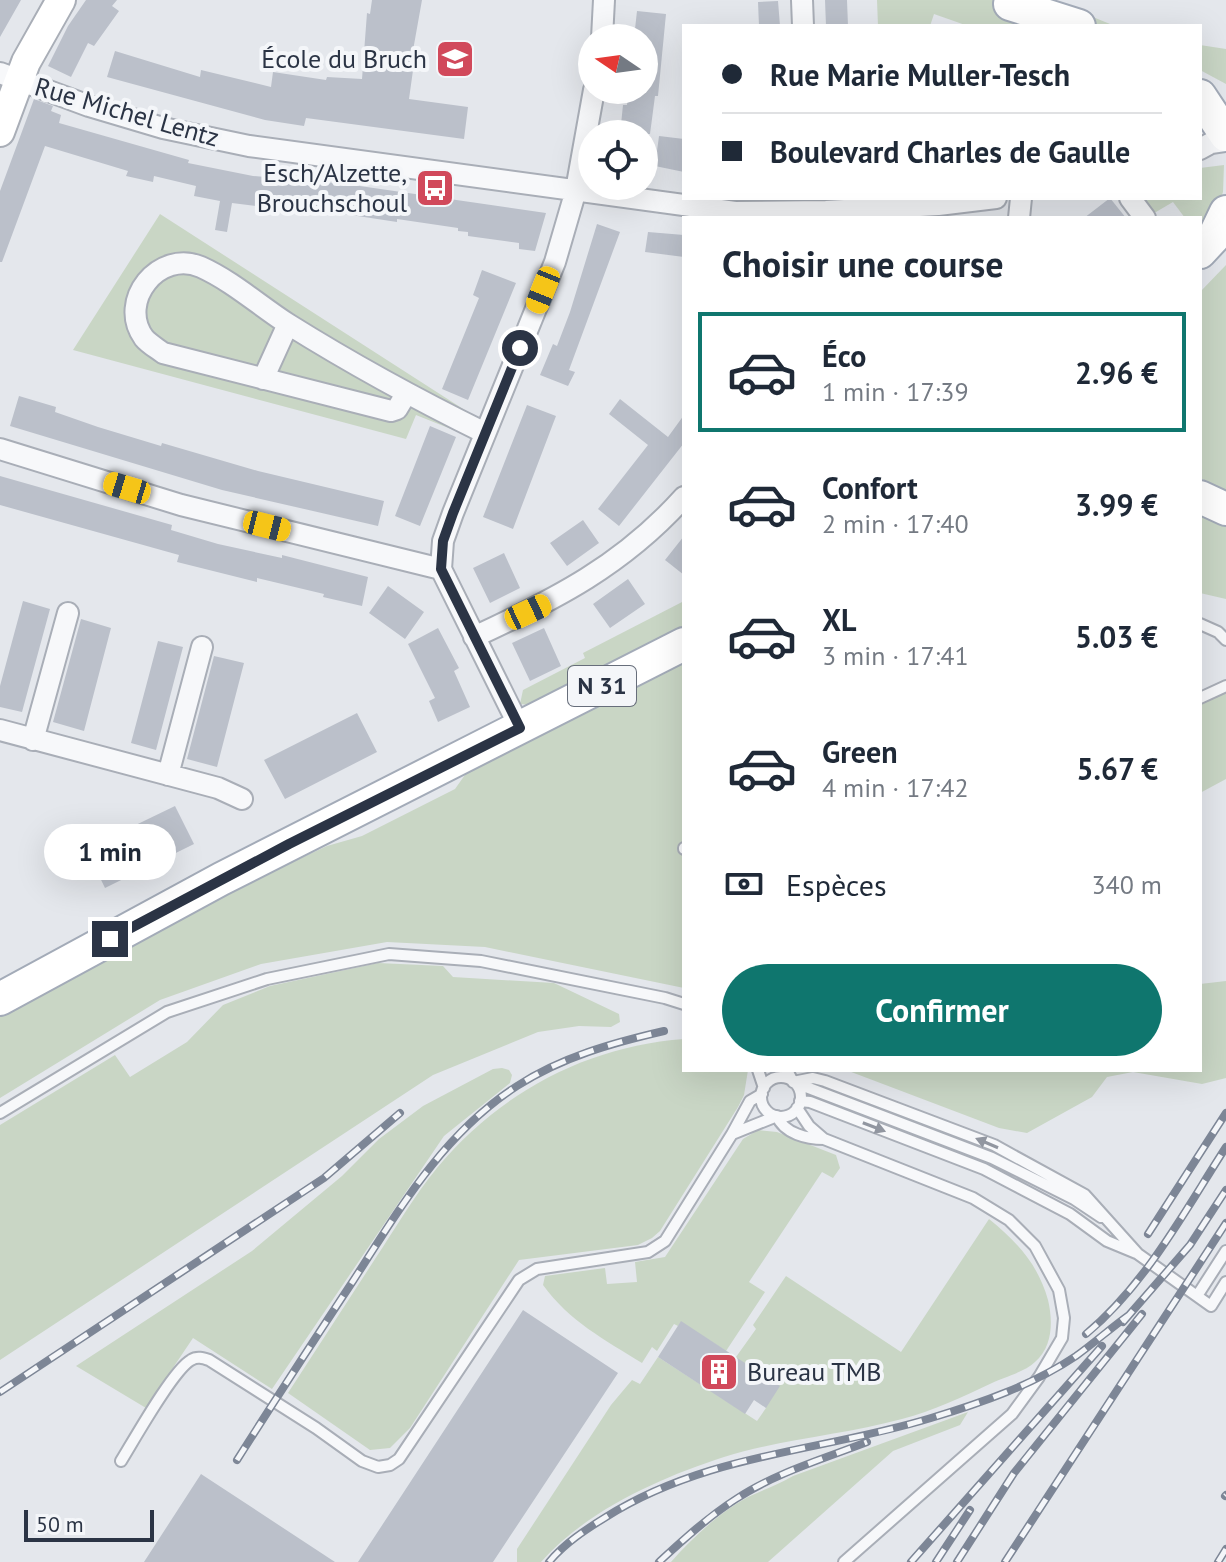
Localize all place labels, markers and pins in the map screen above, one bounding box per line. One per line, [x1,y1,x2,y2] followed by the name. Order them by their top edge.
[434,38,476,80] school or university icon: École du Bruch
[261,42,427,75] place label: École du Bruch
[257,156,407,219] place label: Esch/Alzette, Brouchschoul
[414,167,456,209] bus stop icon: Esch/Alzette, Brouchschoul
[698,1351,740,1393] building icon: Bureau TMB
[747,1355,881,1388] place label: Bureau TMB

